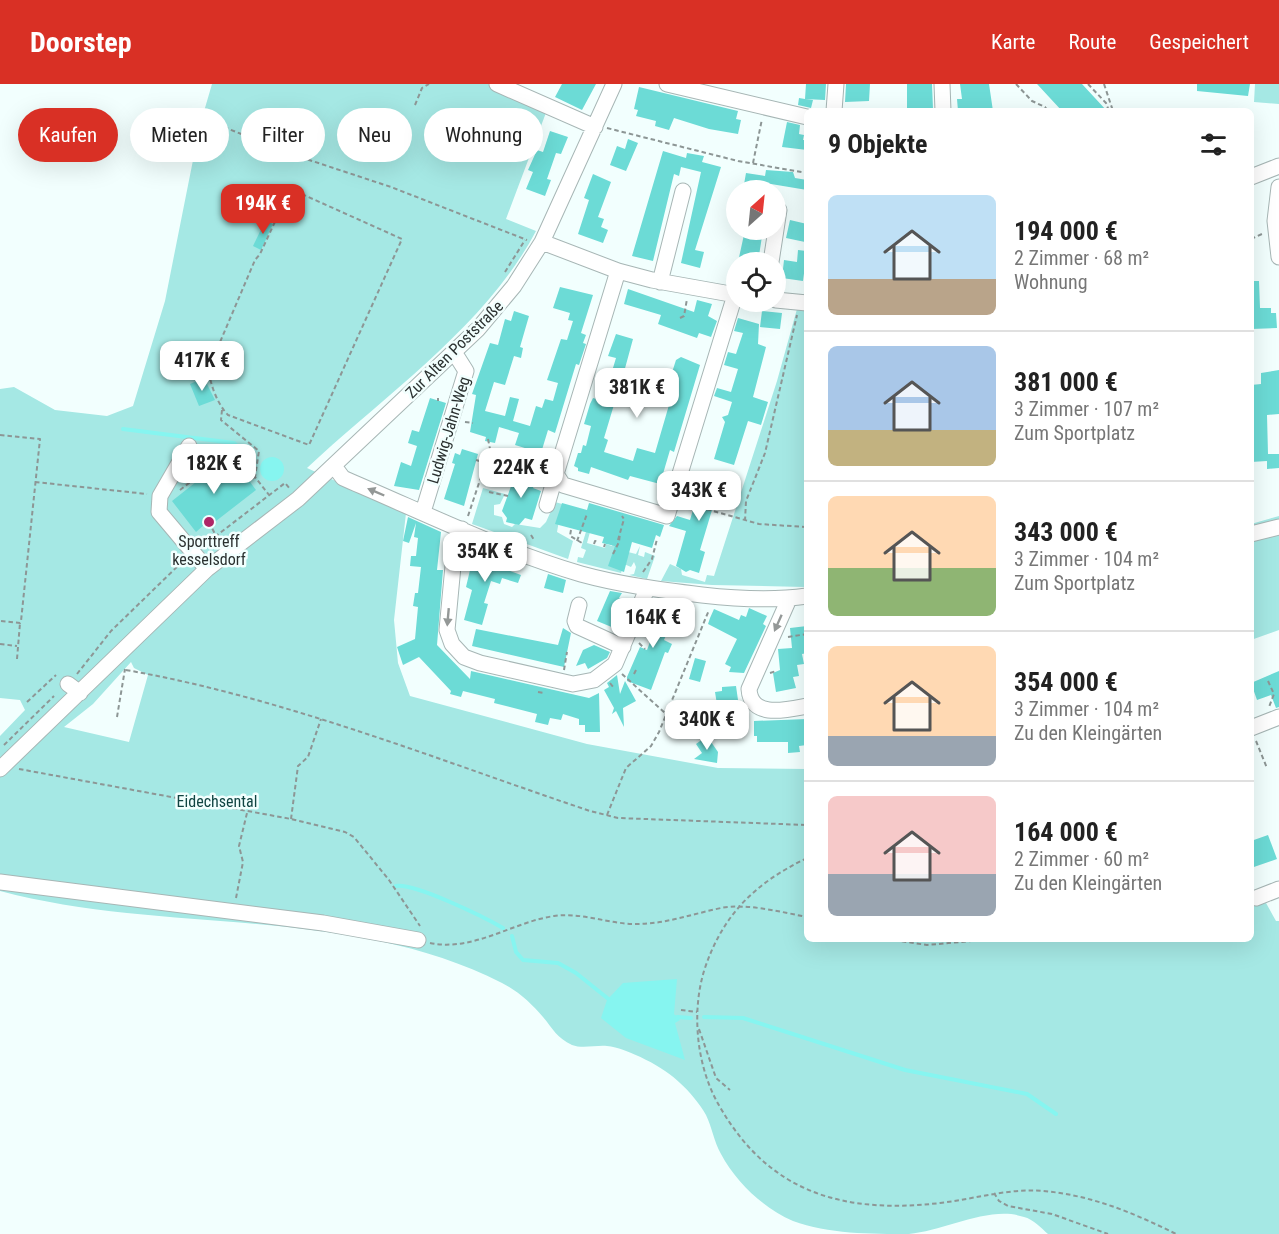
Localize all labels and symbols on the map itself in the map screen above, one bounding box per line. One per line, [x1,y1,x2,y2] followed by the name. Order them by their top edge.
[726,180,786,240] north arrow
[214,184,312,235] pin: 194K €
[402,297,507,402] street label: Zur Alten Poststraße
[153,341,251,392] pin: 417K €
[588,368,686,419] pin: 381K €
[423,374,474,486] street label: Ludwig-Jahn-Weg
[165,444,263,495] pin: 182K €
[472,448,570,499] pin: 224K €
[650,471,748,522] pin: 343K €
[367,487,385,497] one-way arrow
[202,515,216,529] marker: Sporttreff kesselsdorf
[172,532,246,569] place label: Sporttreff kesselsdorf
[436,532,534,583] pin: 354K €
[604,598,702,649] pin: 164K €
[443,607,453,626] one-way arrow
[774,614,783,631] one-way arrow
[658,700,756,751] pin: 340K €
[177,792,257,811] park label: Eidechsental

